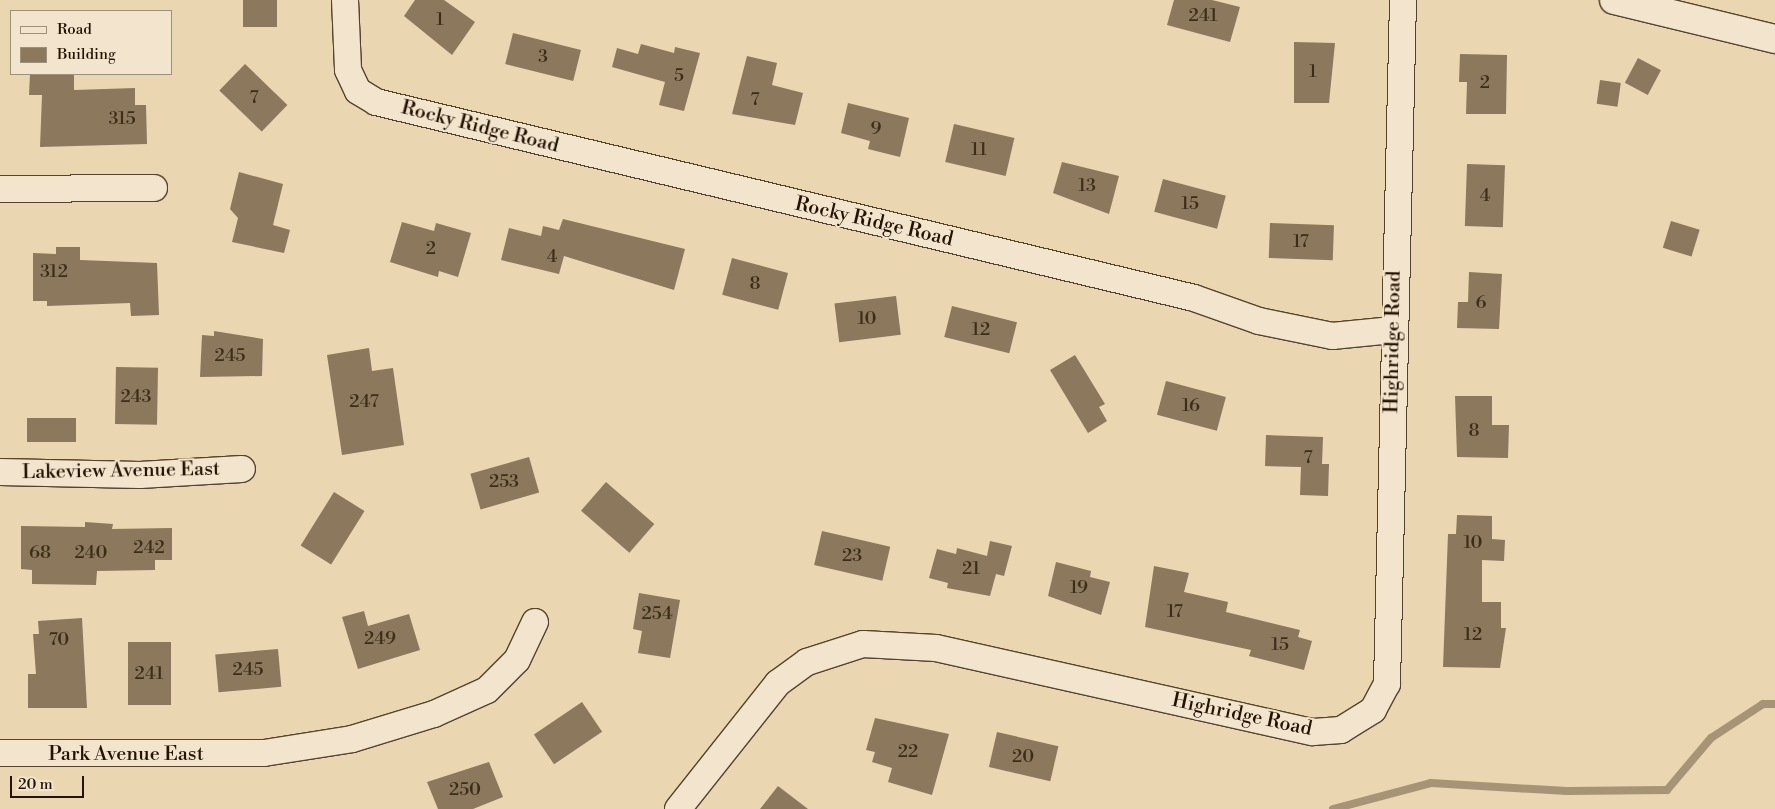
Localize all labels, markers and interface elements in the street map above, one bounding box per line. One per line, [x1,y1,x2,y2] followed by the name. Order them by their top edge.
[1189,5,1217,27] house number: 241
[436,9,444,31] house number: 1
[10,10,172,75] legend
[57,20,92,39] text: Road
[57,45,116,64] text: Building
[538,46,548,68] house number: 3
[1309,61,1317,83] house number: 1
[674,65,684,87] house number: 5
[1480,72,1490,94] house number: 2
[249,87,259,109] house number: 7
[750,89,760,111] house number: 7
[399,96,561,158] street label: Rocky Ridge Road
[108,108,136,130] house number: 315
[871,118,881,140] house number: 9
[971,139,987,161] house number: 11
[1078,175,1096,197] house number: 13
[1480,185,1490,207] house number: 4
[793,192,955,252] street label: Rocky Ridge Road
[1181,193,1199,215] house number: 15
[1293,231,1309,253] house number: 17
[426,238,436,260] house number: 2
[547,246,557,268] house number: 4
[40,261,68,283] house number: 312
[1380,270,1406,414] street label: Highridge Road
[749,273,761,295] house number: 8
[1476,292,1486,314] house number: 6
[857,308,877,330] house number: 10
[972,319,990,341] house number: 12
[214,345,246,367] house number: 245
[120,386,152,408] house number: 243
[349,391,379,413] house number: 247
[1182,395,1200,417] house number: 16
[1468,420,1480,442] house number: 8
[1303,447,1313,469] house number: 7
[22,457,220,485] street label: Lakeview Avenue East
[489,471,519,493] house number: 253
[1463,532,1483,554] house number: 10
[133,537,165,559] house number: 242
[29,542,51,564] house number: 68
[74,542,108,564] house number: 240
[842,545,862,567] house number: 23
[962,558,980,580] house number: 21
[1070,577,1088,599] house number: 19
[1167,601,1183,623] house number: 17
[641,603,673,625] house number: 254
[1464,624,1482,646] house number: 12
[364,628,396,650] house number: 249
[49,629,69,651] house number: 70
[1271,634,1289,656] house number: 15
[232,659,264,681] house number: 245
[135,663,163,685] house number: 241
[1170,688,1314,742] street label: Highridge Road
[898,741,918,763] house number: 22
[48,742,204,766] street label: Park Avenue East
[1012,746,1034,768] house number: 20
[12,766,86,798] scale bar
[18,775,53,794] text: 20 m
[449,779,481,801] house number: 250

